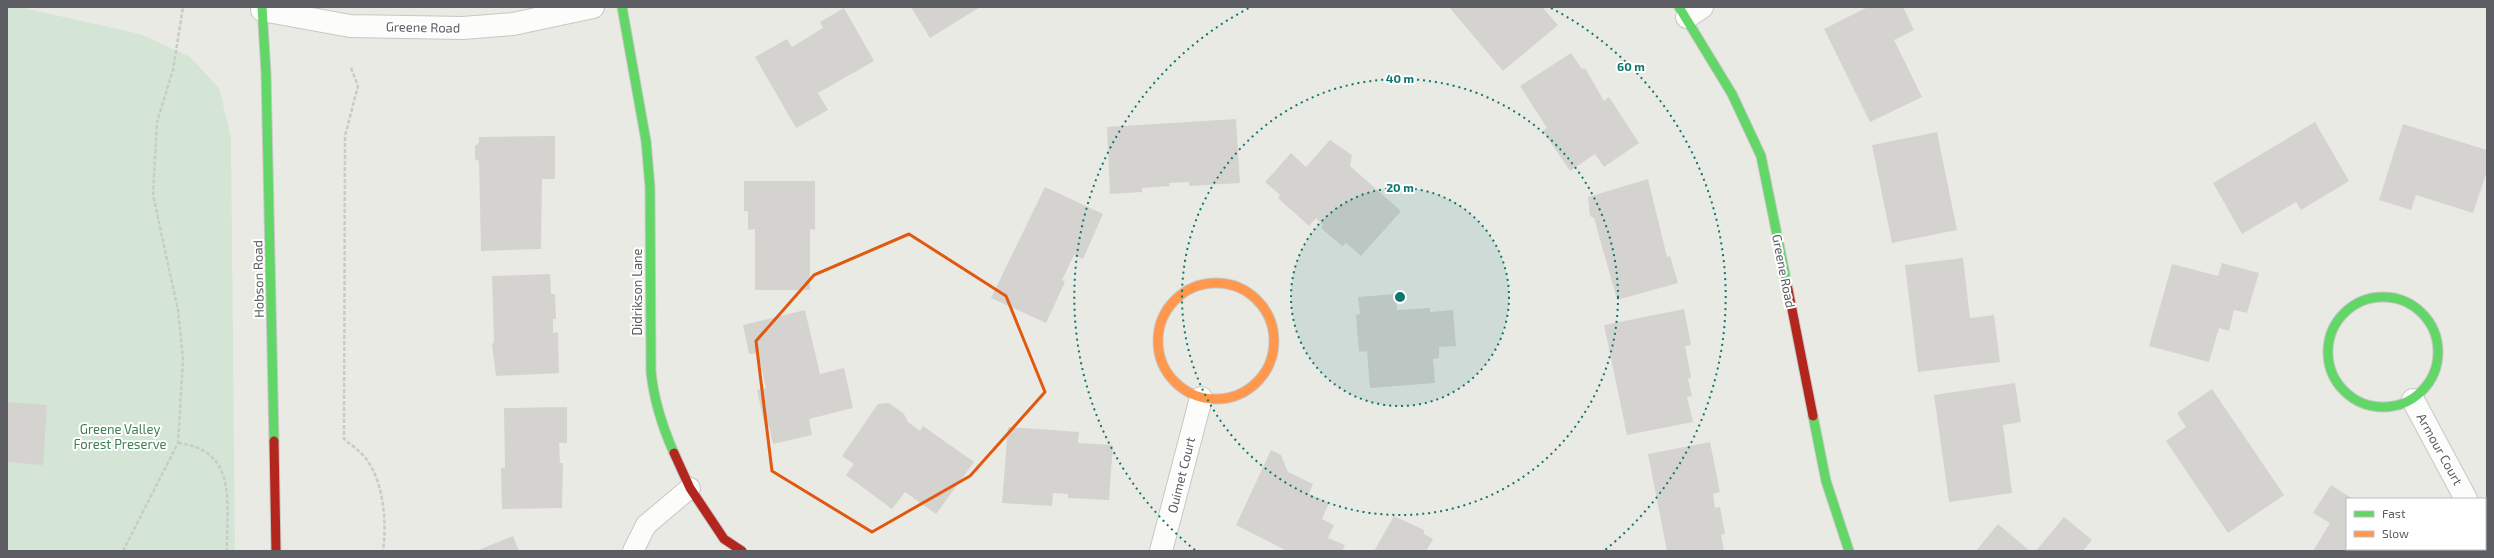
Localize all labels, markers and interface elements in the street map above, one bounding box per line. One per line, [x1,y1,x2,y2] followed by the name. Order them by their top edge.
[386,18,460,36] street label: Greene Road
[1617,59,1645,73] text: 60 m
[1386,71,1414,85] text: 40 m
[1386,180,1414,194] text: 20 m
[1769,233,1799,309] street label: Greene Road
[249,240,267,318] street label: Hobson Road
[629,248,645,336] street label: Didrikson Lane
[1393,290,1407,304] centre of rings
[2414,410,2466,488] street label: Armour Court
[74,421,166,452] park label: Greene Valley Forest Preserve
[1164,435,1198,515] street label: Ouimet Court
[2346,498,2486,550] legend
[2382,506,2406,520] text: Fast
[2382,526,2409,540] text: Slow

